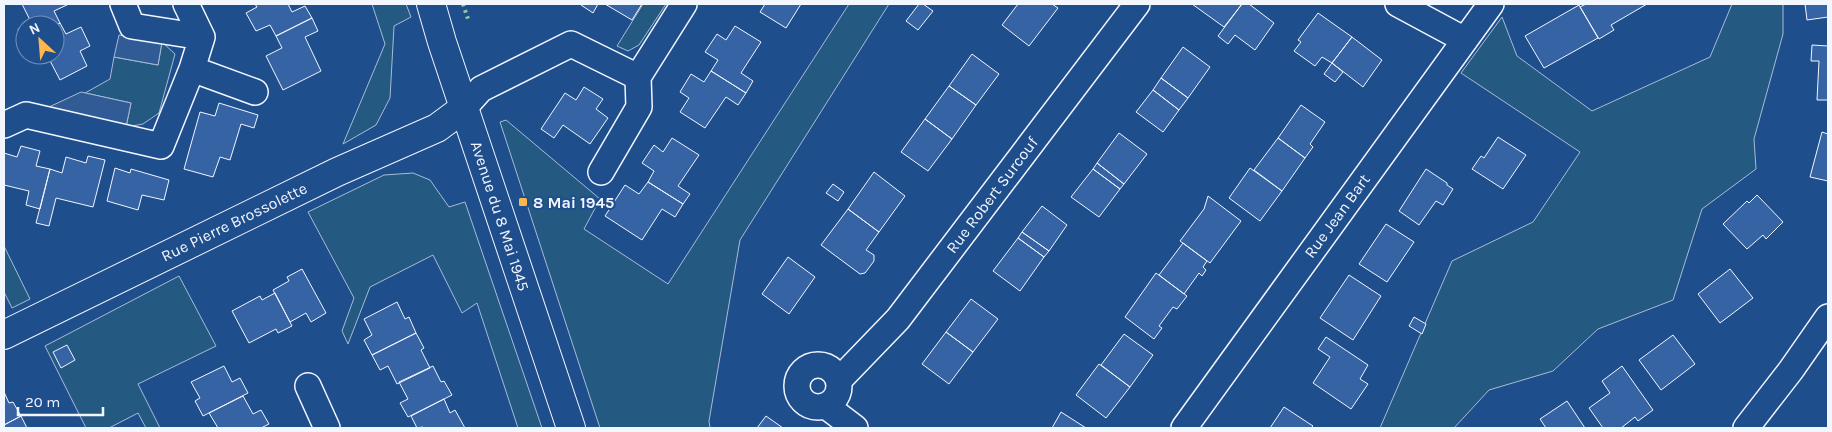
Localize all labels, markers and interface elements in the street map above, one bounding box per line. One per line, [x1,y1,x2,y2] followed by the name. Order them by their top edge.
[15,15,65,65] north arrow
[26,19,43,39] text: N
[942,133,1042,257] street label: Rue Robert Surcouf
[467,139,533,293] street label: Avenue du 8 Mai 1945
[1300,170,1374,262] street label: Rue Jean Bart
[158,178,310,266] street label: Rue Pierre Brossolette
[533,193,614,212] place label: 8 Mai 1945
[517,196,529,208] marker: 8 Mai 1945
[18,384,102,416] scale bar
[25,393,60,411] text: 20 m

